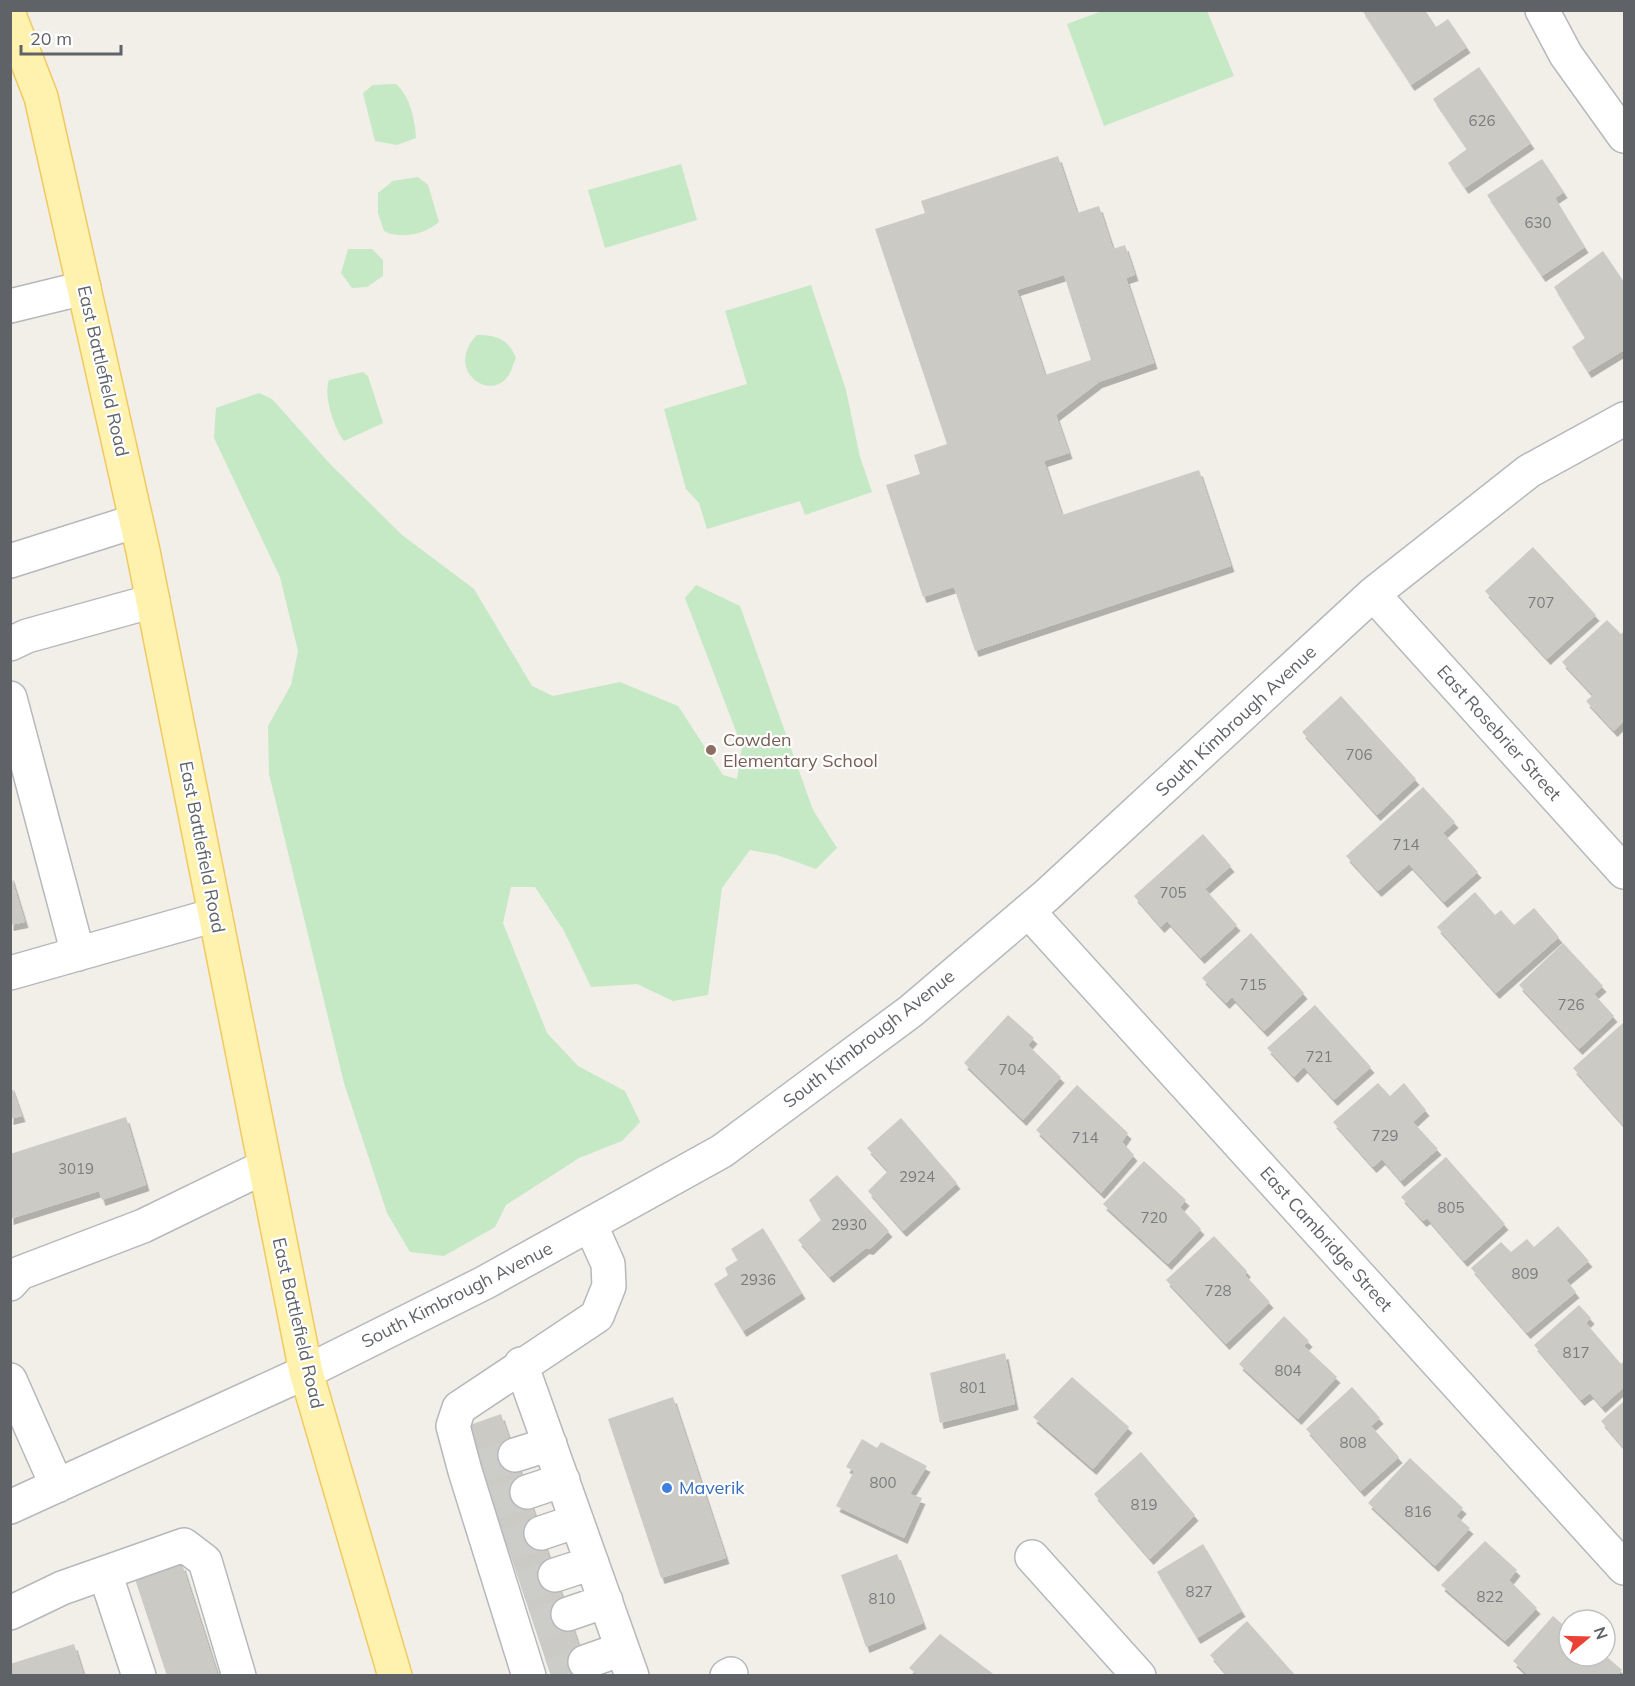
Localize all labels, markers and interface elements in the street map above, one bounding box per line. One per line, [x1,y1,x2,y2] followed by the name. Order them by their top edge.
[21,18,122,56] scale bar
[30,27,72,50] text: 20 m
[1468,111,1496,130] house number: 626
[1524,213,1552,232] house number: 630
[73,283,134,459] street label: East Battlefield Road
[1527,593,1555,612] house number: 707
[1150,640,1321,801] street label: South Kimbrough Avenue
[1432,660,1566,805] street label: East Rosebrier Street
[723,728,878,772] place label: Cowden Elementary School
[704,743,718,757] marker: Cowden Elementary School
[1345,745,1373,764] house number: 706
[175,759,230,935] street label: East Battlefield Road
[1392,835,1420,854] house number: 714
[1159,883,1187,902] house number: 705
[778,964,959,1113] street label: South Kimbrough Avenue
[1239,975,1267,994] house number: 715
[1557,995,1585,1014] house number: 726
[1305,1047,1333,1066] house number: 721
[998,1060,1026,1079] house number: 704
[1371,1126,1399,1145] house number: 729
[1071,1128,1099,1147] house number: 714
[58,1159,94,1178] house number: 3019
[1255,1161,1398,1316] street label: East Cambridge Street
[899,1167,935,1186] house number: 2924
[1437,1198,1465,1217] house number: 805
[1140,1208,1168,1227] house number: 720
[831,1215,867,1234] house number: 2930
[268,1235,329,1411] street label: East Battlefield Road
[357,1236,556,1353] street label: South Kimbrough Avenue
[1511,1264,1539,1283] house number: 809
[740,1270,776,1289] house number: 2936
[1204,1281,1232,1300] house number: 728
[1562,1343,1590,1362] house number: 817
[1274,1361,1302,1380] house number: 804
[959,1378,987,1397] house number: 801
[1339,1433,1367,1452] house number: 808
[869,1473,897,1492] house number: 800
[679,1476,745,1499] place label: Maverik
[660,1481,674,1495] marker: Maverik
[1130,1495,1158,1514] house number: 819
[1404,1502,1432,1521] house number: 816
[1185,1582,1213,1601] house number: 827
[1476,1587,1504,1606] house number: 822
[868,1589,896,1608] house number: 810
[1557,1608,1617,1668] north arrow
[1590,1624,1613,1642] text: N

